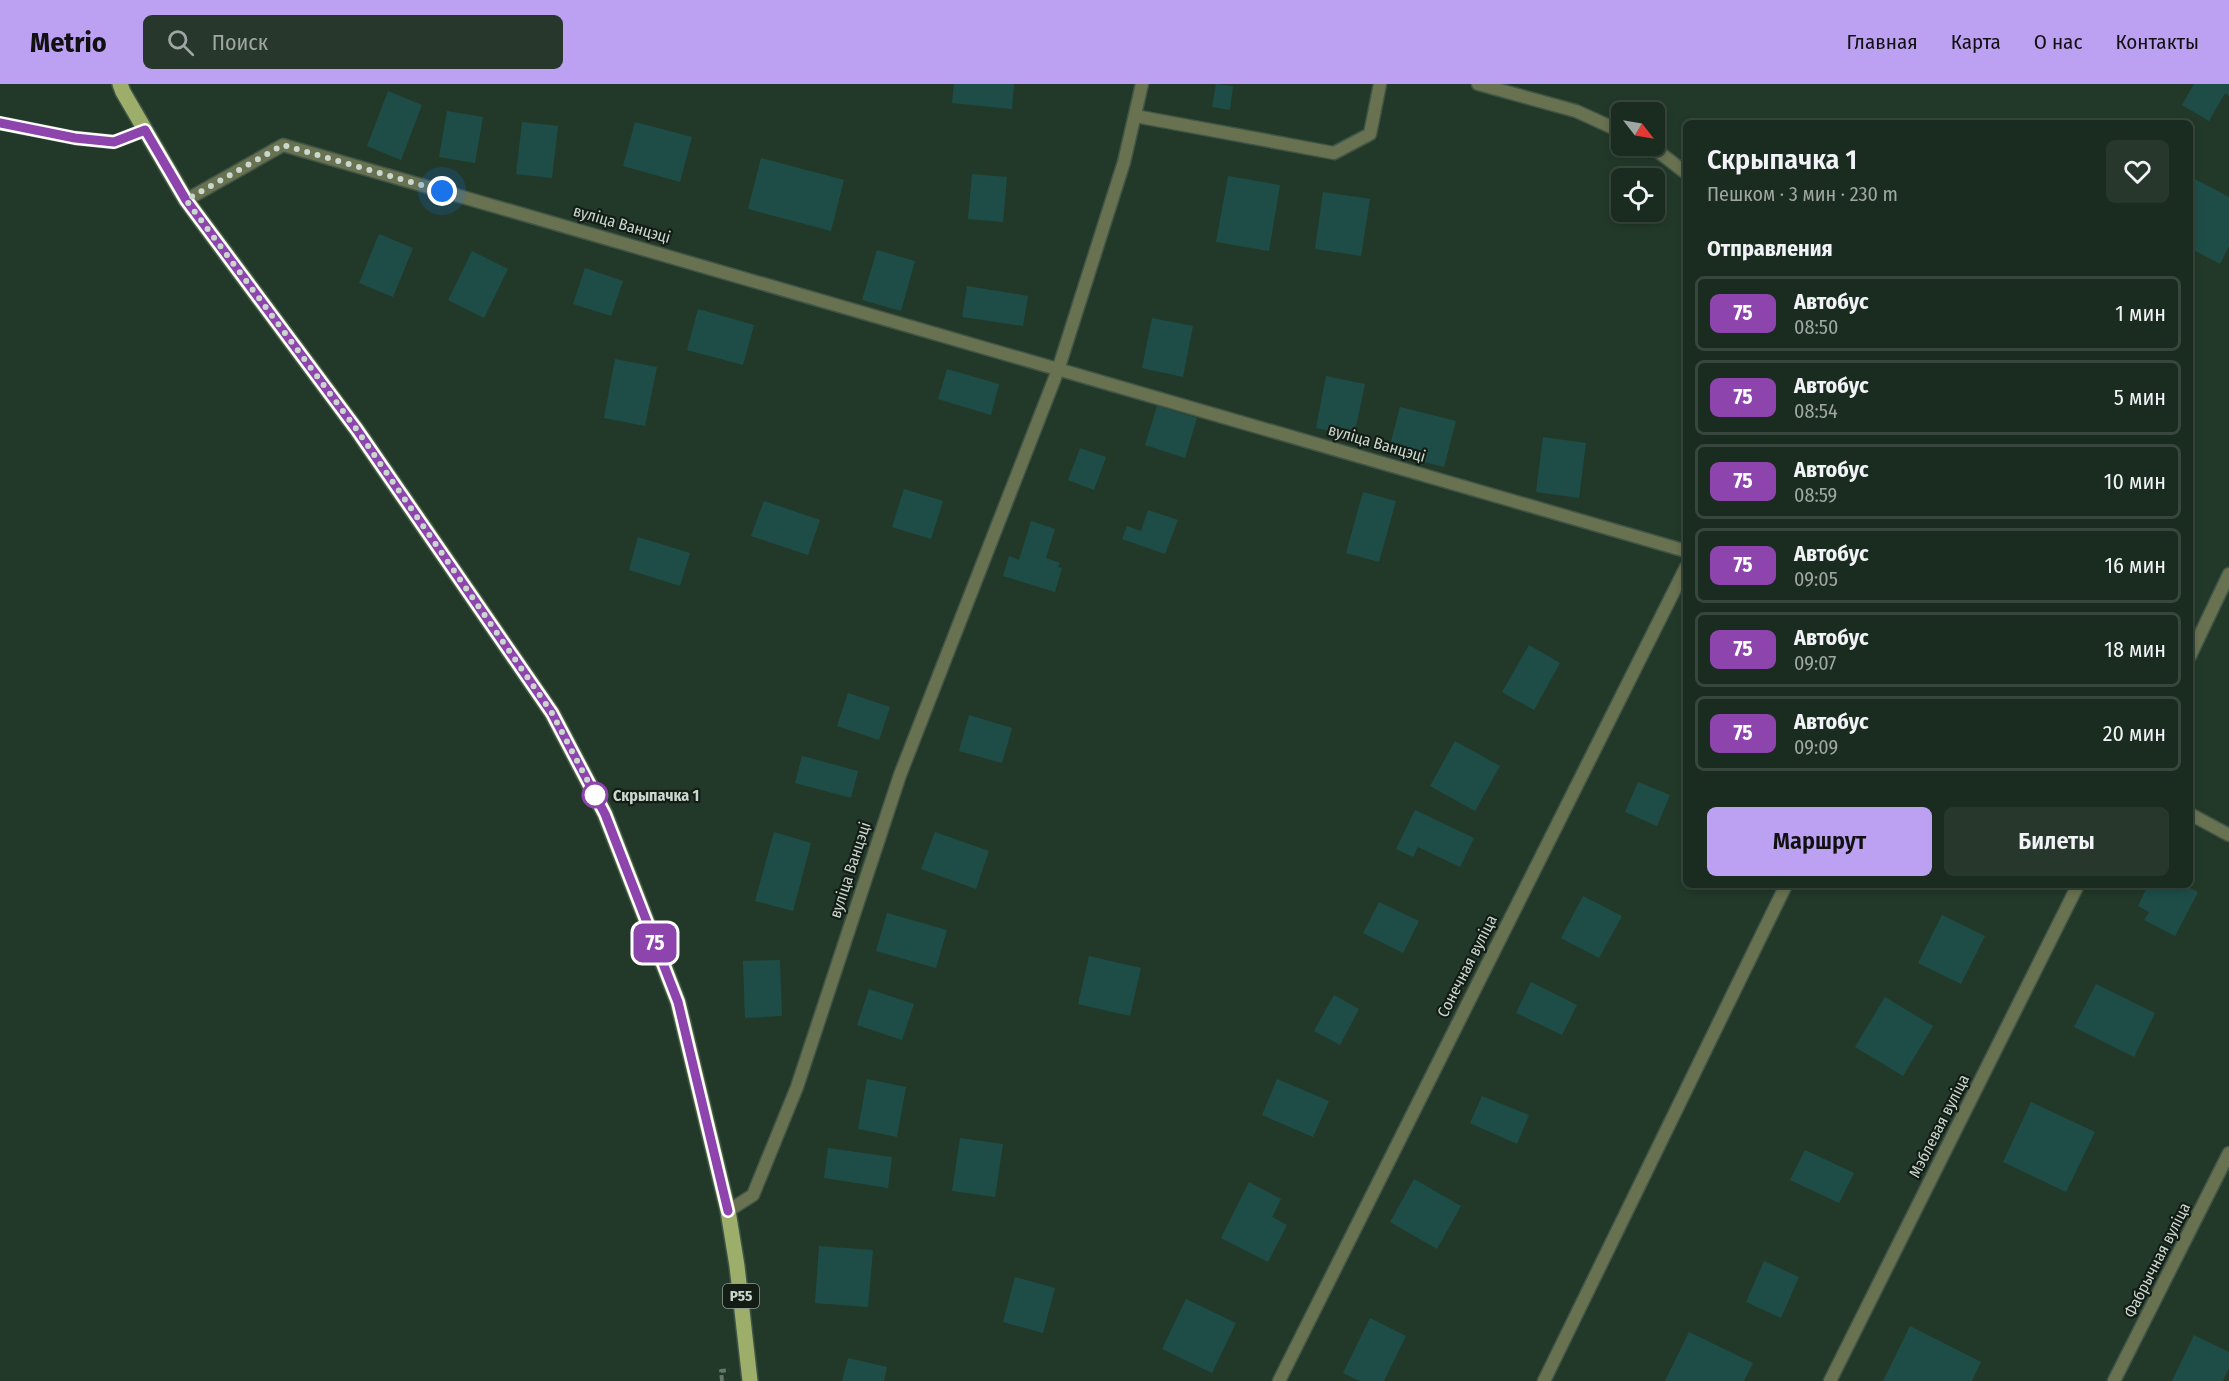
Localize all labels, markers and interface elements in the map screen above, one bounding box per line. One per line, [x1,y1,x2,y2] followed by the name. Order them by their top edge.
[143,15,563,69] search box
[30,26,107,59] text: Metrio
[164,26,197,59] icon: search
[212,29,268,56] text: Поиск
[1847,29,1918,55] text: Главная
[1951,29,2001,55] text: Карта
[2034,29,2082,55] text: О нас
[2115,29,2199,55] text: Контакты
[1611,102,1665,156] north arrow
[1611,102,1665,222] map controls
[2106,140,2169,203] button: heart
[1707,143,1857,176] text: Скрыпачка 1
[1611,168,1665,222] button: locate
[427,176,457,206] your location
[1707,182,1898,206] text: Пешком · 3 мин · 230 m
[571,201,673,247] street label: вуліца Ванцэці
[1707,235,1833,262] text: Отправления
[1794,288,1869,315] text: Автобус
[1733,300,1753,326] text: 75
[2115,300,2166,327] text: 1 мин
[1794,315,1838,339] text: 08:50
[1794,372,1869,399] text: Автобус
[1733,384,1753,410] text: 75
[2114,384,2166,411] text: 5 мин
[1794,399,1838,423] text: 08:54
[1326,420,1428,466] street label: вуліца Ванцэці
[1794,456,1869,483] text: Автобус
[1733,468,1753,494] text: 75
[2104,468,2166,495] text: 10 мин
[1794,483,1837,507] text: 08:59
[1794,540,1869,567] text: Автобус
[1733,552,1753,578] text: 75
[2104,552,2166,579] text: 16 мин
[1794,567,1838,591] text: 09:05
[1794,624,1869,651] text: Автобус
[1733,636,1753,662] text: 75
[2104,636,2166,663] text: 18 мин
[1794,651,1836,675] text: 09:07
[1794,708,1869,735] text: Автобус
[1733,720,1753,746] text: 75
[2103,720,2166,747] text: 20 мин
[1794,735,1838,759] text: 09:09
[582,782,608,808] marker: Скрыпачка 1
[613,786,699,805] place label: Скрыпачка 1
[1707,807,1932,876] button: Маршрут
[1944,807,2169,876] button: Билеты
[825,819,875,921] street label: вуліца Ванцэці
[1433,912,1501,1020] street label: Сонечная вуліца
[628,924,682,962] line badge: 75
[645,930,665,956] text: 75
[1905,1071,1973,1181] street label: Мэблевая вуліца
[2120,1199,2194,1321] street label: Фабрычная вуліца
[723,1284,759,1308] road number: Р55

